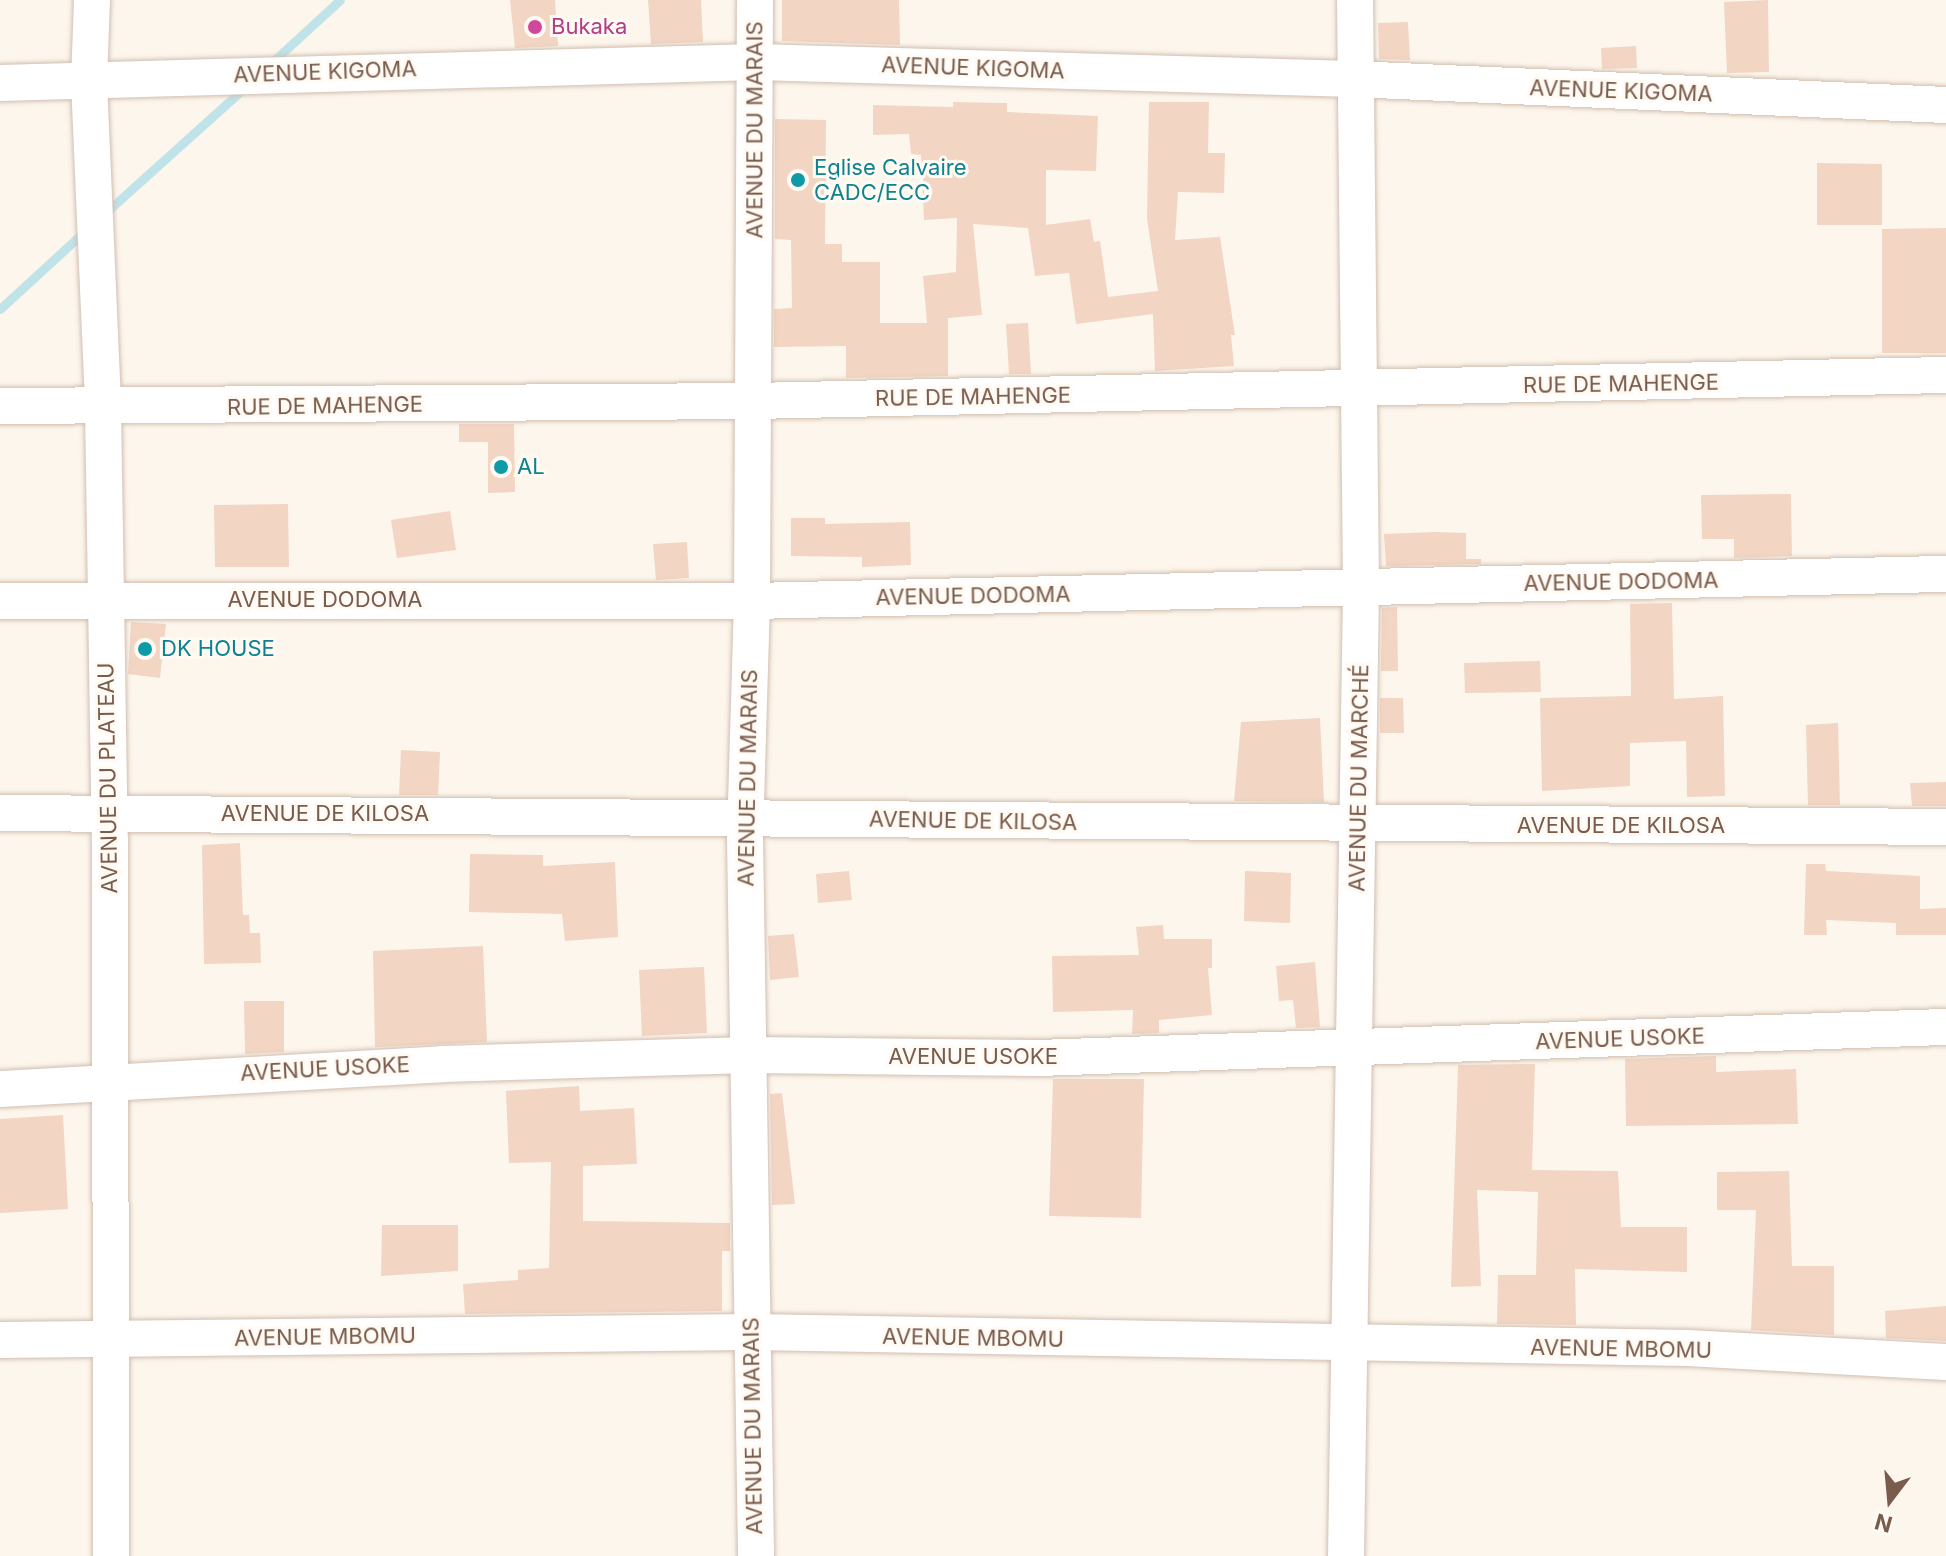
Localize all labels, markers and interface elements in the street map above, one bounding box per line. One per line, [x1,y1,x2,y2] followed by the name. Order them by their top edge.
[551,14,627,40] place label: Bukaka
[526,18,544,36] marker: Bukaka
[742,21,768,239] street label: AVENUE DU MARAIS
[881,52,1065,84] street label: AVENUE KIGOMA
[233,56,417,88] street label: AVENUE KIGOMA
[1529,75,1713,107] street label: AVENUE KIGOMA
[814,154,967,206] place label: Eglise Calvaire CADC/ECC
[789,171,807,189] marker: Eglise Calvaire CADC/ECC
[1523,369,1719,399] street label: RUE DE MAHENGE
[875,382,1071,412] street label: RUE DE MAHENGE
[227,391,423,421] street label: RUE DE MAHENGE
[517,454,545,480] place label: AL
[492,458,510,476] marker: AL
[1523,567,1719,597] street label: AVENUE DODOMA
[875,581,1071,611] street label: AVENUE DODOMA
[228,587,422,613] street label: AVENUE DODOMA
[161,636,275,662] place label: DK HOUSE
[136,640,154,658] marker: DK HOUSE
[93,662,123,894] street label: AVENUE DU PLATEAU
[1344,664,1374,892] street label: AVENUE DU MARCHÉ
[733,669,763,887] street label: AVENUE DU MARAIS
[221,801,429,827] street label: AVENUE DE KILOSA
[869,806,1077,836] street label: AVENUE DE KILOSA
[1517,813,1725,839] street label: AVENUE DE KILOSA
[1535,1023,1705,1055] street label: AVENUE USOKE
[888,1044,1058,1070] street label: AVENUE USOKE
[240,1051,410,1087] street label: AVENUE USOKE
[738,1317,768,1535] street label: AVENUE DU MARAIS
[234,1322,416,1352] street label: AVENUE MBOMU
[882,1323,1064,1353] street label: AVENUE MBOMU
[1530,1334,1712,1364] street label: AVENUE MBOMU
[1850,1460,1930,1540] north arrow
[1872,1508,1895,1538] text: N

